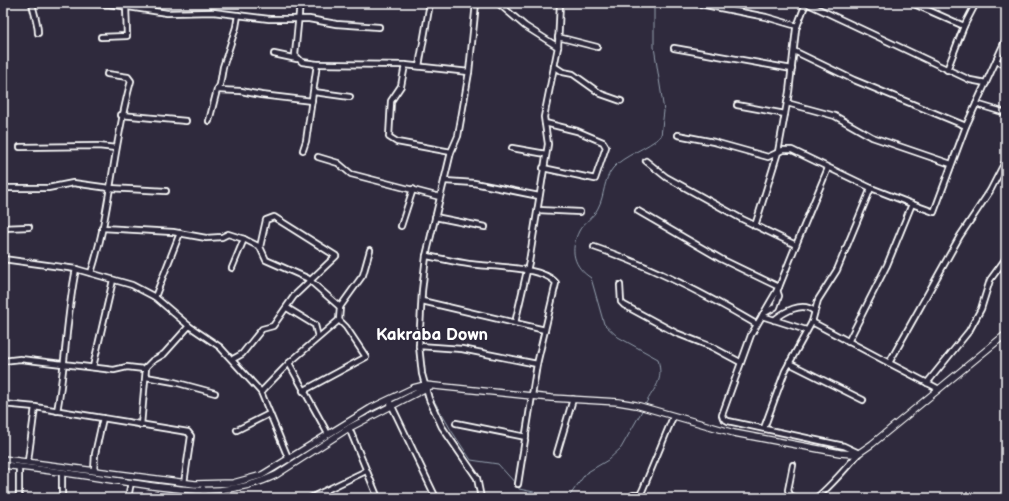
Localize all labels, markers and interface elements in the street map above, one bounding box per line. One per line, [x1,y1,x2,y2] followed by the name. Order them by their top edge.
[376,325,488,345] district label: Kakraba Down

